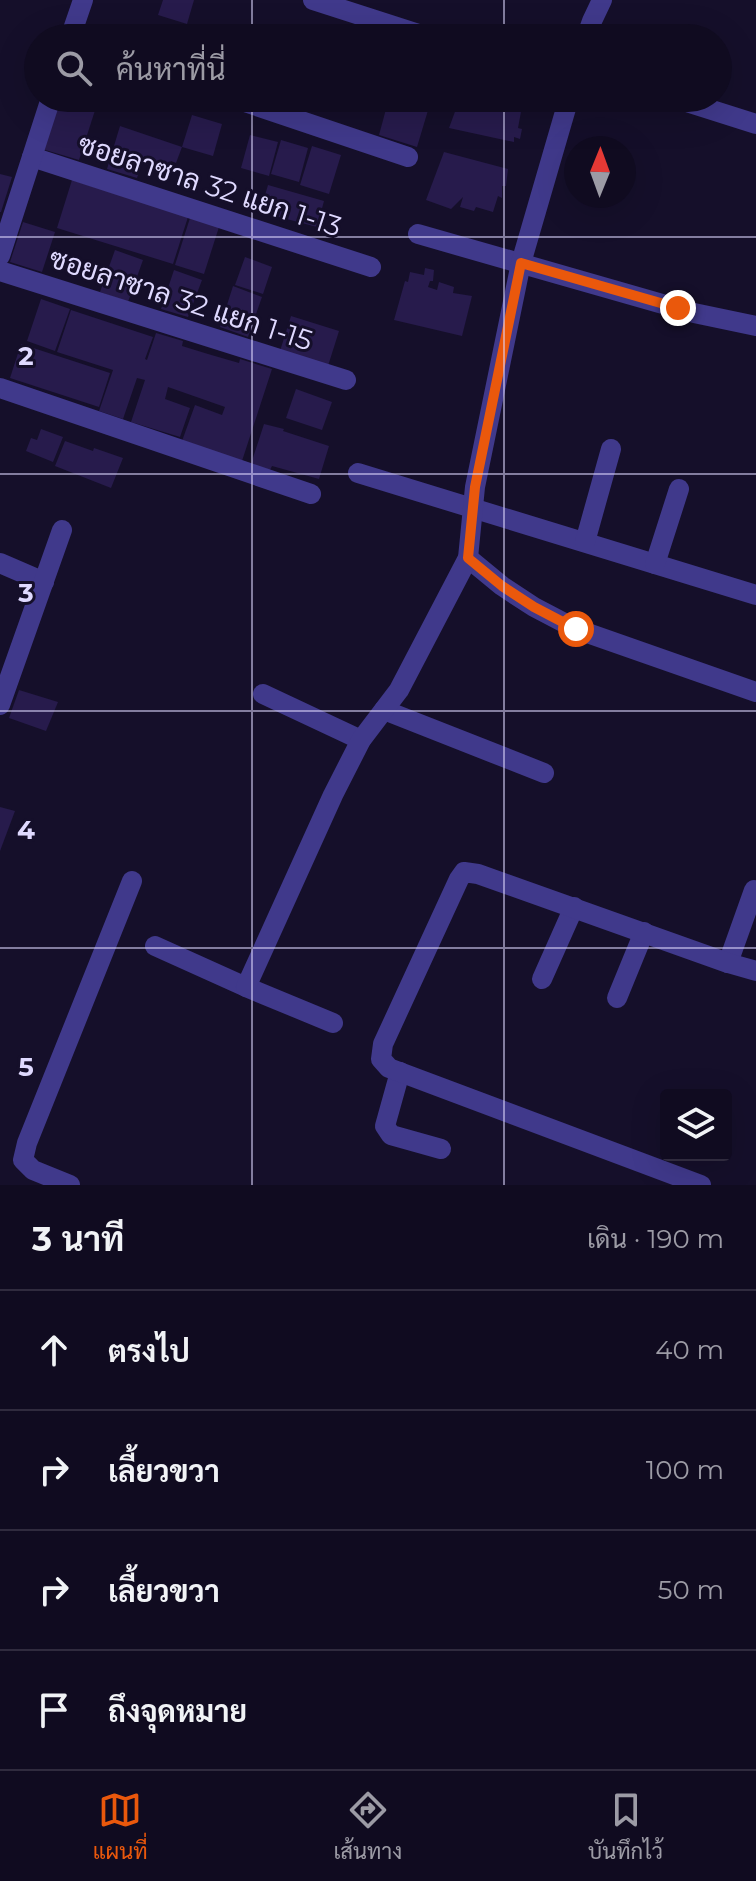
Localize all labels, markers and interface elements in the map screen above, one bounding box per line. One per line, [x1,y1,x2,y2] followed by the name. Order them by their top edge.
[24,24,732,112] search box
[52,46,96,90] icon: search
[116,51,226,88] text: ค้นหาที่นี่
[74,126,346,244] street label: ซอยลาซาล 32 แยก 1-13
[564,136,636,208] north arrow
[45,240,317,358] street label: ซอยลาซาล 32 แยก 1-15
[660,290,696,326] route end
[18,340,34,372] text: 2
[17,577,34,609] text: 3
[558,611,594,647] route start
[17,814,35,846] text: 4
[18,1051,34,1083] text: 5
[660,1089,732,1161] map controls
[660,1089,732,1161] button: layers
[32,1218,124,1260] text: 3 นาที
[587,1223,724,1255] text: เดิน · 190 m
[32,1328,76,1372] icon: ahead
[108,1333,190,1370] text: ตรงไป
[655,1334,724,1366] text: 40 m
[32,1448,76,1492] icon: right
[108,1453,220,1490] text: เลี้ยวขวา
[646,1454,724,1486] text: 100 m
[32,1568,76,1612] icon: right
[108,1573,220,1610] text: เลี้ยวขวา
[658,1574,724,1606] text: 50 m
[32,1688,76,1732] icon: arrive
[108,1693,247,1730] text: ถึงจุดหมาย
[93,1788,148,1865] tab: แผนที่
[333,1788,402,1865] tab: เส้นทาง
[588,1788,663,1865] tab: บันทึกไว้

